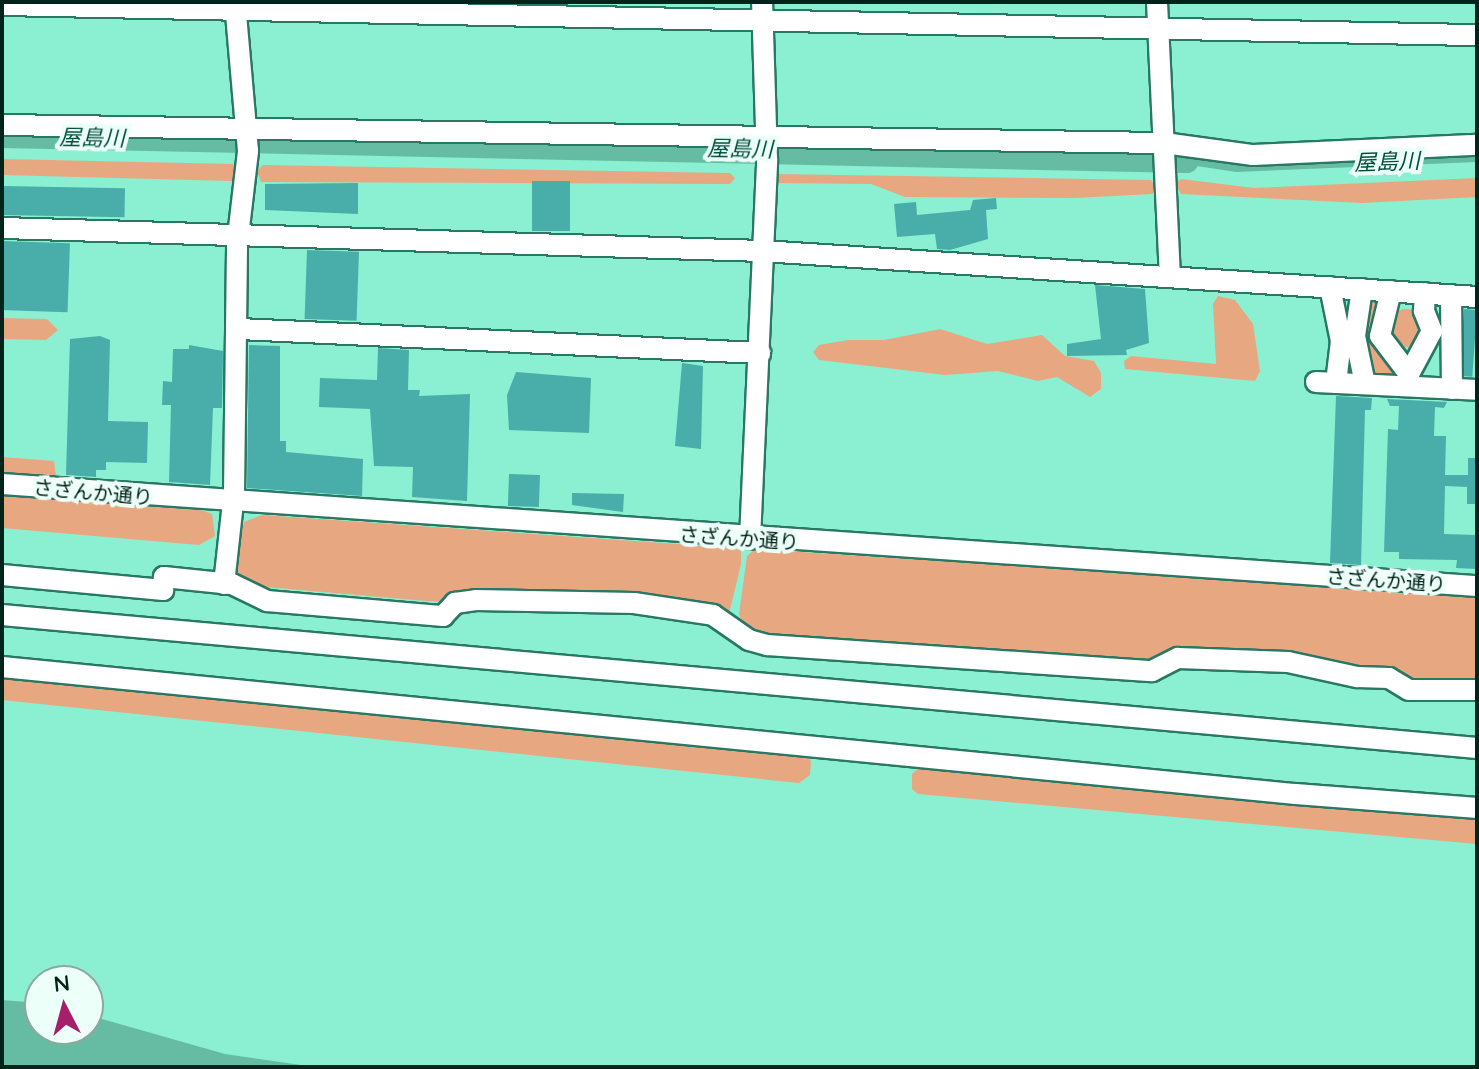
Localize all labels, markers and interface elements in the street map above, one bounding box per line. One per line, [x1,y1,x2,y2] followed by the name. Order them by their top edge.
[59,124,125,152] water label: 屋島川
[707,135,773,163] water label: 屋島川
[1354,148,1420,176] water label: 屋島川
[32,475,154,509] street label: さざんか通り
[678,522,800,554] street label: さざんか通り
[1325,564,1447,596] street label: さざんか通り
[24,965,104,1045] north arrow
[52,968,71,998] text: N

